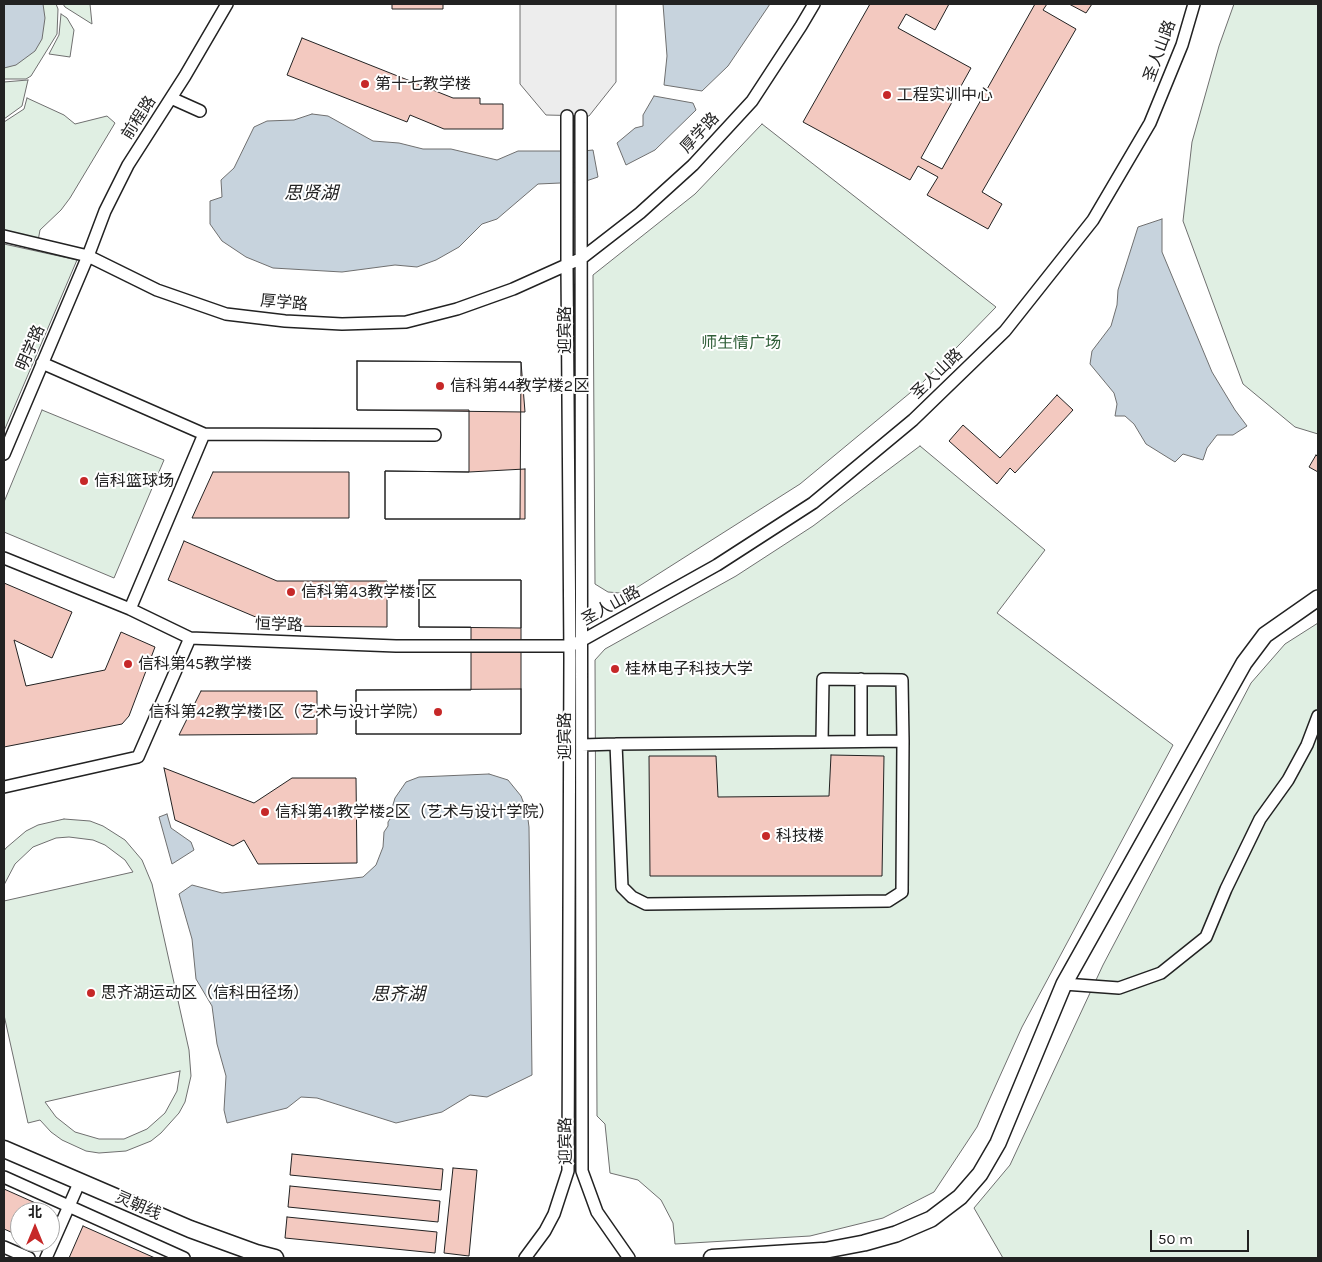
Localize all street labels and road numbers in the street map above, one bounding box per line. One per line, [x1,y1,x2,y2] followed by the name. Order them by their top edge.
[1140,18,1180,84] street label: 圣人山路
[118,93,160,143] street label: 前程路
[677,109,723,157] street label: 厚学路
[259,291,309,315] street label: 厚学路
[555,306,575,354] street label: 迎宾路
[13,322,49,374] street label: 明学路
[907,345,967,403] street label: 圣人山路
[578,582,644,630] street label: 圣人山路
[255,615,303,635] street label: 恒学路
[555,712,575,760] street label: 迎宾路
[556,1117,576,1165] street label: 迎宾路
[112,1188,164,1224] street label: 灵朝线

